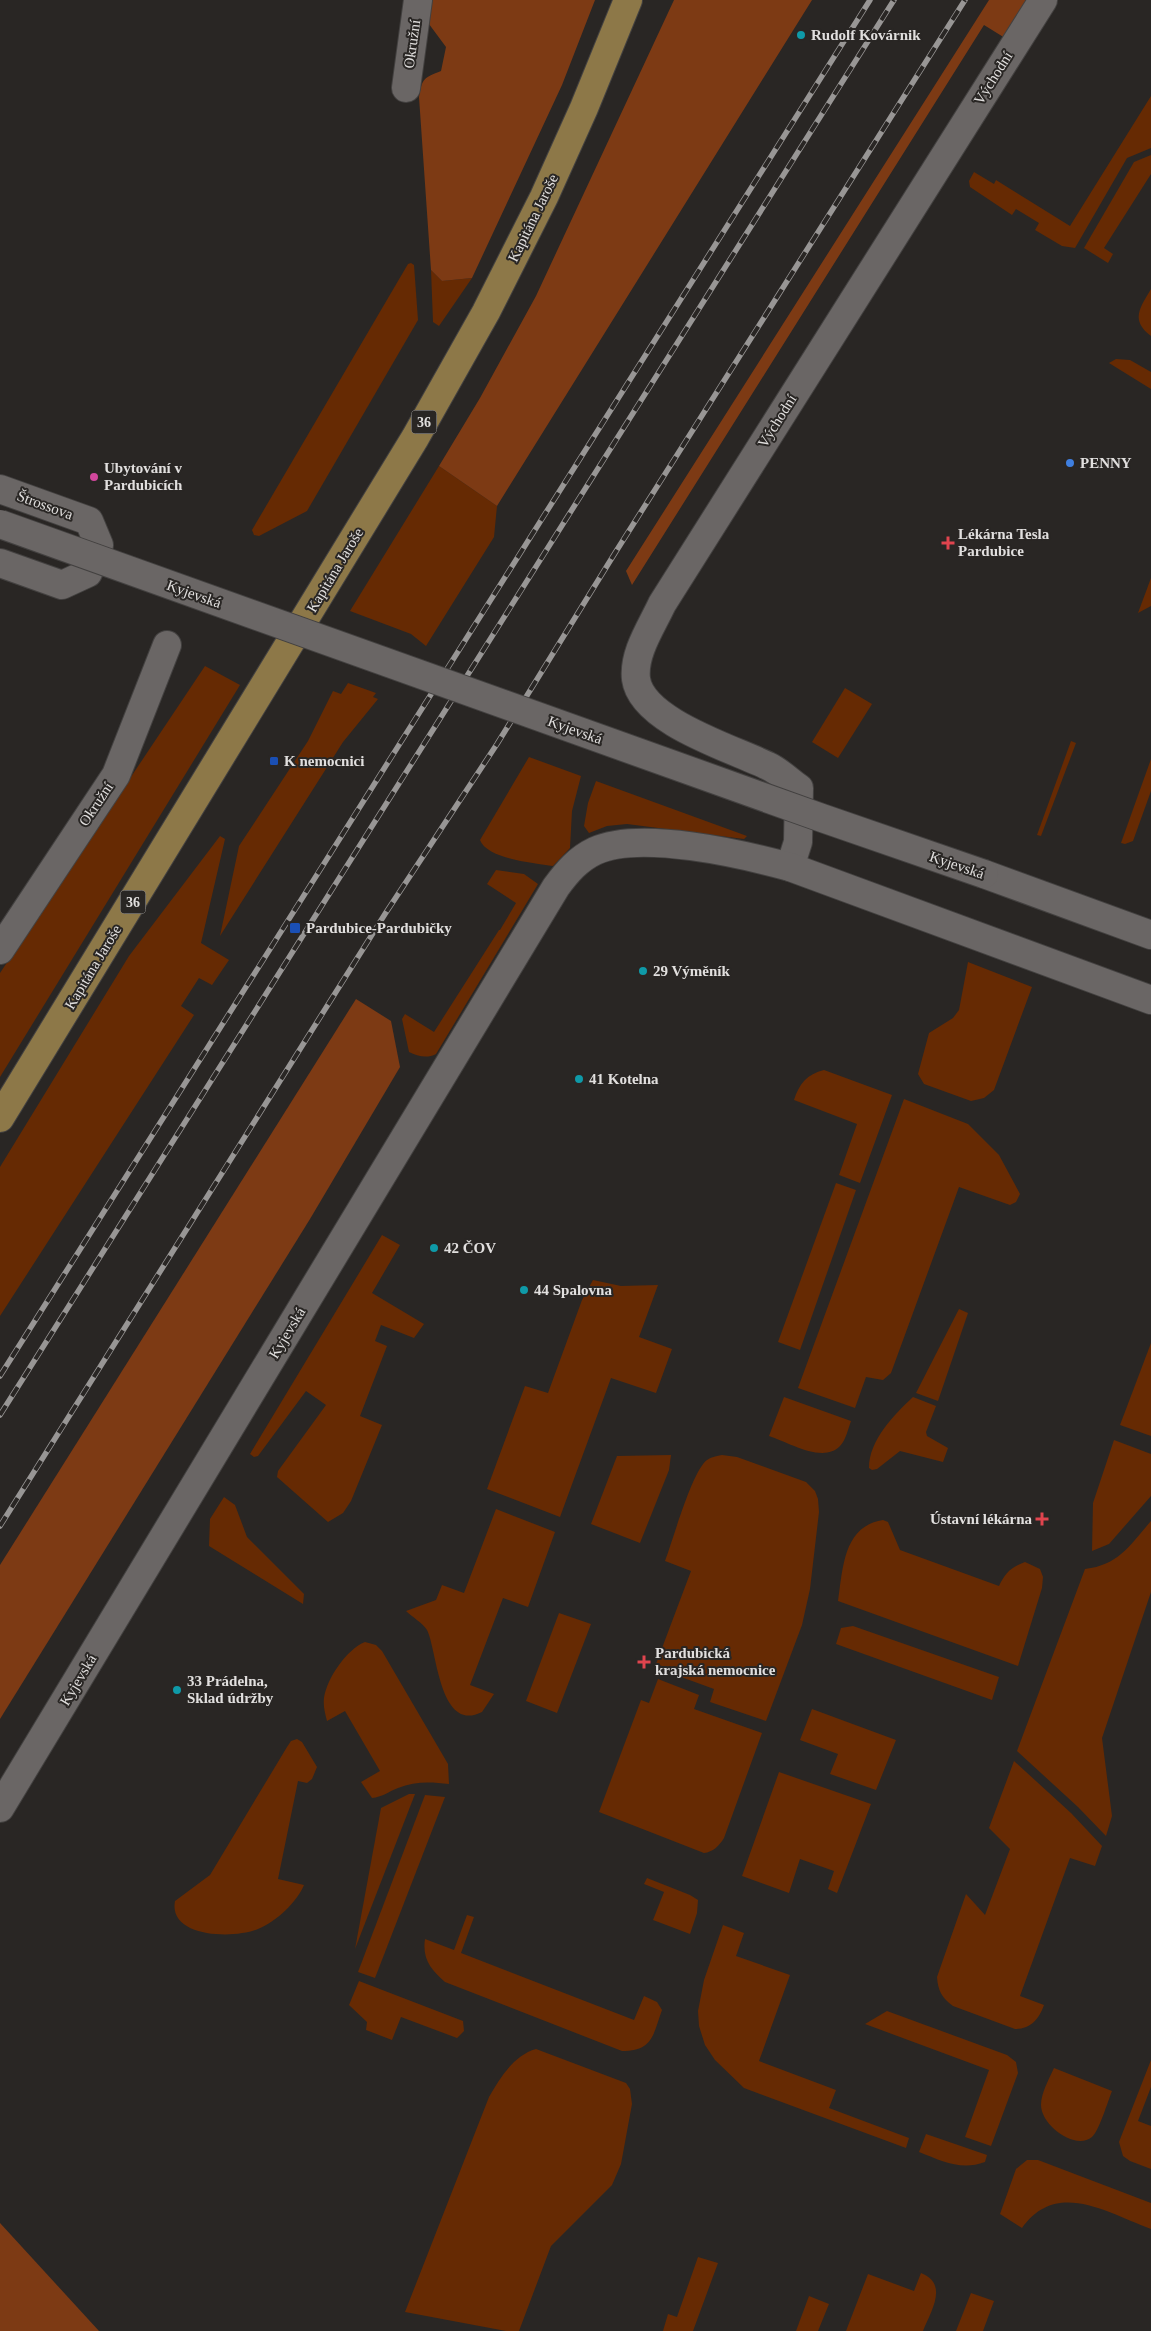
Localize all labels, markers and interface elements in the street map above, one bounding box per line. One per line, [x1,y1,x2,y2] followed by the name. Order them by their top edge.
[401,19,423,69] street label: Okružní
[811,27,921,43] place label: Rudolf Kovárnik
[795,29,807,41] marker: Rudolf Kovárnik
[971,49,1015,107] street label: Východní
[505,171,561,264] street label: Kapitána Jaroše
[755,392,799,450] street label: Východní
[412,411,436,434] road number: 36
[1080,455,1132,471] place label: PENNY
[1064,457,1076,469] marker: PENNY
[104,460,183,493] place label: Ubytování v Pardubicích
[88,471,100,483] marker: Ubytování v Pardubicích
[15,488,75,523] street label: Štrossova
[304,525,367,615] street label: Kapitána Jaroše
[958,526,1050,559] place label: Lékárna Tesla Pardubice
[942,537,954,549] marker: Lékárna Tesla Pardubice
[165,577,224,611] street label: Kyjevská
[546,713,605,747] street label: Kyjevská
[284,753,364,769] place label: K nemocnici
[268,755,280,767] marker: K nemocnici
[76,779,116,829] street label: Okružní
[928,848,987,882] street label: Kyjevská
[120,890,146,914] road number: 36
[306,920,452,936] place label: Pardubice-Pardubičky
[288,921,302,935] marker: Pardubice-Pardubičky
[62,922,125,1012] street label: Kapitána Jaroše
[653,963,730,979] place label: 29 Výměník
[637,965,649,977] marker: 29 Výměník
[589,1071,659,1087] place label: 41 Kotelna
[573,1073,585,1085] marker: 41 Kotelna
[444,1240,496,1256] place label: 42 ČOV
[428,1242,440,1254] marker: 42 ČOV
[534,1282,612,1298] place label: 44 Spalovna
[518,1284,530,1296] marker: 44 Spalovna
[266,1304,309,1361] street label: Kyjevská
[930,1511,1032,1527] place label: Ústavní lékárna
[1036,1513,1048,1525] marker: Ústavní lékárna
[655,1645,776,1678] place label: Pardubická krajská nemocnice
[57,1651,100,1708] street label: Kyjevská
[637,1655,651,1669] marker: Pardubická krajská nemocnice
[187,1673,274,1706] place label: 33 Prádelna, Sklad údržby
[171,1684,183,1696] marker: 33 Prádelna, Sklad údržby

